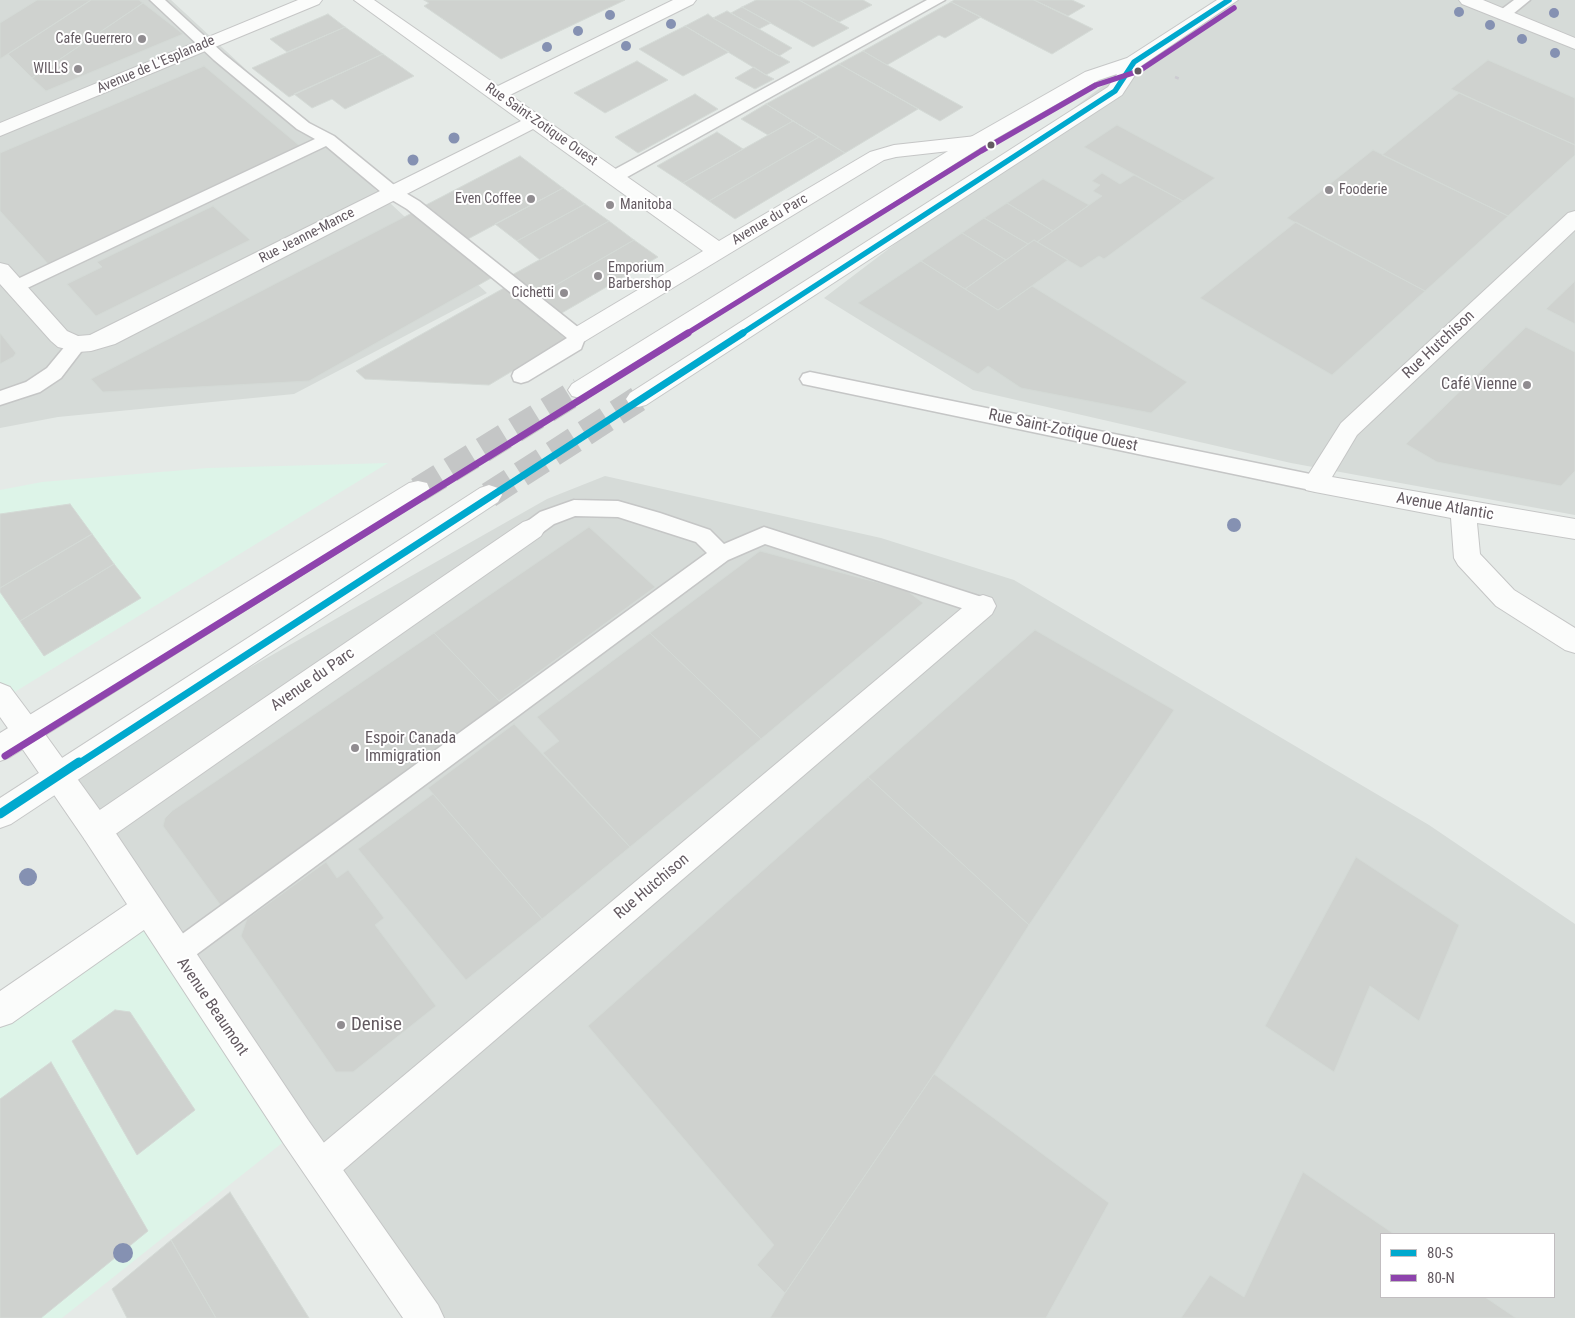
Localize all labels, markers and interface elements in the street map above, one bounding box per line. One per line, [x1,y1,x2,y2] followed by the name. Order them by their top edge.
[56,31,132,47] place label: Cafe Guerrero
[94,33,218,97] street label: Avenue de L'Esplanade
[136,33,148,45] marker: Cafe Guerrero
[33,61,68,77] place label: WILLS
[72,63,84,75] marker: WILLS
[1133,66,1143,76] unlabelled marker
[482,80,600,170] street label: Rue Saint-Zotique Ouest
[986,140,996,150] unlabelled marker
[1339,182,1387,198] place label: Fooderie
[1323,184,1335,196] marker: Fooderie
[455,191,521,207] place label: Even Coffee
[729,191,811,249] street label: Avenue du Parc
[525,193,537,205] marker: Even Coffee
[620,197,672,213] place label: Manitoba
[604,199,616,211] marker: Manitoba
[257,205,357,267] street label: Rue Jeanne-Mance
[608,260,671,292] place label: Emporium Barbershop
[592,270,604,282] marker: Emporium Barbershop
[512,285,554,301] place label: Cichetti
[558,287,570,299] marker: Cichetti
[1399,307,1479,383] street label: Rue Hutchison
[1441,375,1517,395] place label: Café Vienne
[1521,379,1533,391] marker: Café Vienne
[987,406,1139,456] street label: Rue Saint-Zotique Ouest
[1395,489,1495,525] street label: Avenue Atlantic
[268,644,358,716] street label: Avenue du Parc
[365,729,456,767] place label: Espoir Canada Immigration
[349,742,361,754] marker: Espoir Canada Immigration
[611,850,693,924] street label: Rue Hutchison
[172,954,252,1060] street label: Avenue Beaumont
[351,1014,402,1036] place label: Denise
[335,1019,347,1031] marker: Denise
[1380,1233,1555,1298] legend
[1427,1244,1453,1262] text: 80-S
[1427,1269,1455,1287] text: 80-N

